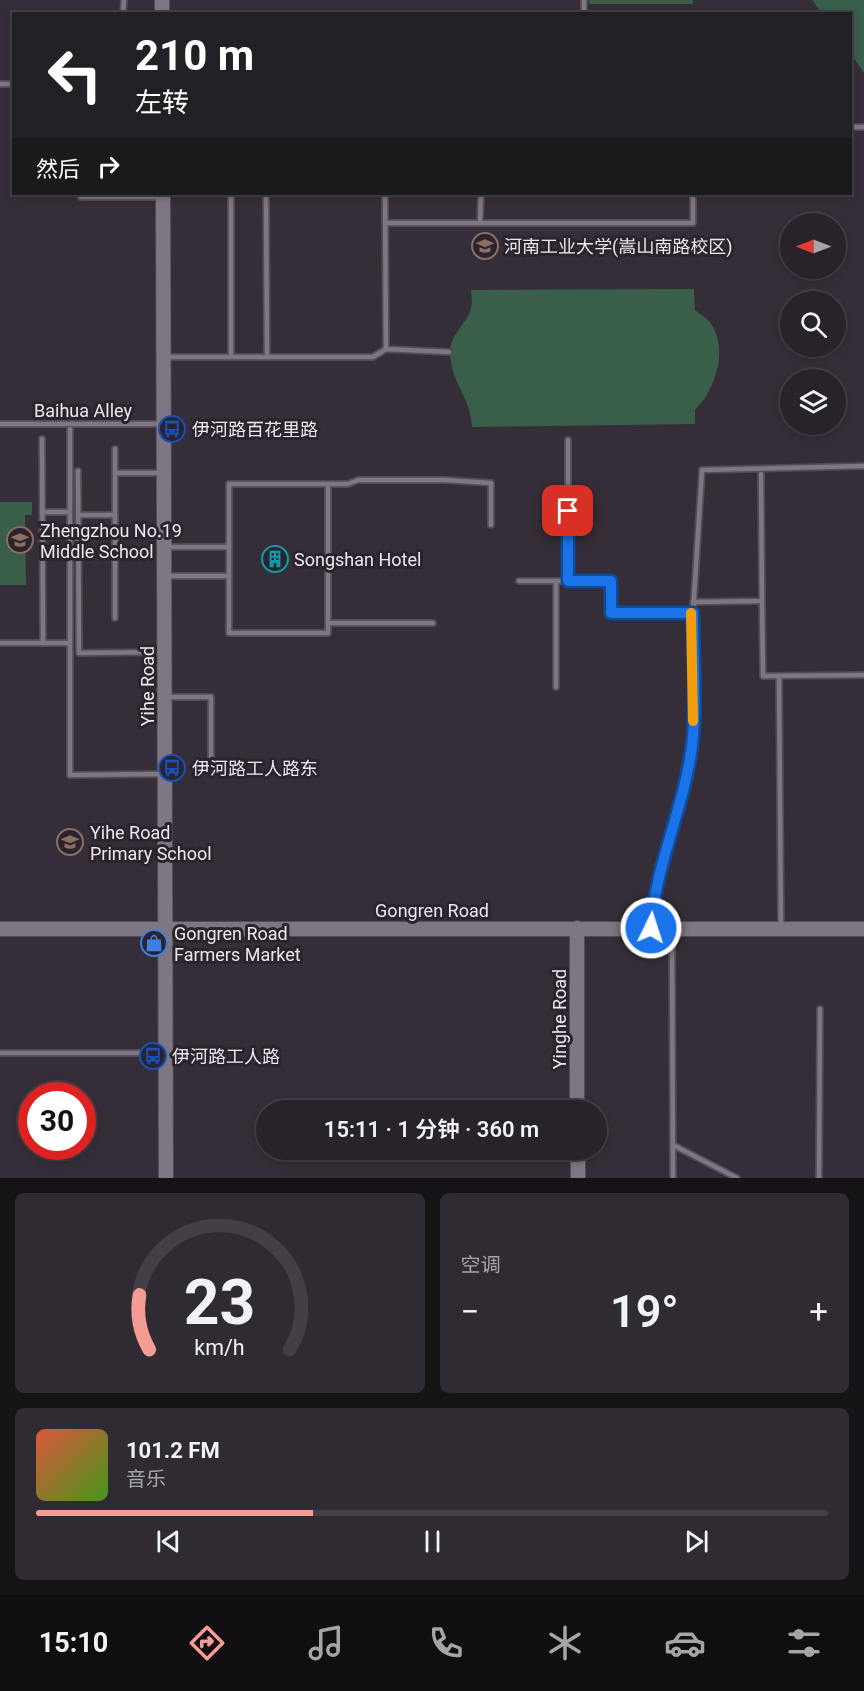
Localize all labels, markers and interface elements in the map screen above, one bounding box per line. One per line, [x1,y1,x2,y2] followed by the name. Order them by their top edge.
[135,31,254,80] text: 210 m
[36,36,114,114] icon: left
[135,87,189,119] text: 左转
[92,150,125,183] icon: right
[36,157,80,182] text: 然后
[780,213,846,279] north arrow
[780,213,846,435] map controls
[470,231,500,261] school or university icon: 河南工业大学(嵩山南路校区)
[504,236,732,258] place label: 河南工业大学(嵩山南路校区)
[780,291,846,357] button: search
[780,369,846,435] button: layers
[34,400,132,421] street label: Baihua Alley
[157,414,187,444] bus stop icon: 伊河路百花里路
[192,419,318,440] place label: 伊河路百花里路
[542,485,593,536] pin
[551,494,584,527] icon: arrive
[40,520,182,562] place label: Zhengzhou No.19 Middle School
[5,525,35,555] school or university icon: Zhengzhou No.19 Middle School
[260,544,290,574] building icon: Songshan Hotel
[294,549,421,570] place label: Songshan Hotel
[137,646,158,726] street label: Yihe Road
[157,753,187,783] bus stop icon: 伊河路工人路东
[192,758,318,779] place label: 伊河路工人路东
[90,822,212,864] place label: Yihe Road Primary School
[55,827,85,857] school or university icon: Yihe Road Primary School
[619,896,683,960] position arrow
[375,900,489,921] street label: Gongren Road
[174,923,301,965] place label: Gongren Road Farmers Market
[139,928,169,958] shop icon: Gongren Road Farmers Market
[549,969,570,1069] street label: Yinghe Road
[138,1041,168,1071] bus stop icon: 伊河路工人路
[172,1046,280,1067] place label: 伊河路工人路
[18,1082,96,1160] speed limit sign: 30
[324,1117,539,1142] text: 15:11 · 1 分钟 · 360 m
[461,1253,501,1277] text: 空调
[184,1266,256,1339] text: 23
[610,1285,679,1338] text: 19°
[461,1292,479,1331] text: −
[809,1292,828,1331] text: +
[195,1335,245,1360] text: km/h
[126,1438,220,1463] text: 101.2 FM
[126,1467,166,1491] text: 音乐
[152,1525,185,1558] icon: previous
[416,1525,449,1558] icon: pause
[680,1525,713,1558] icon: next
[186,1622,228,1664] icon: directions
[305,1622,347,1664] icon: music
[425,1622,467,1664] icon: phone
[544,1622,586,1664] icon: climate
[664,1622,706,1664] icon: car
[783,1622,825,1664] icon: filters
[39,1627,108,1659] text: 15:10

